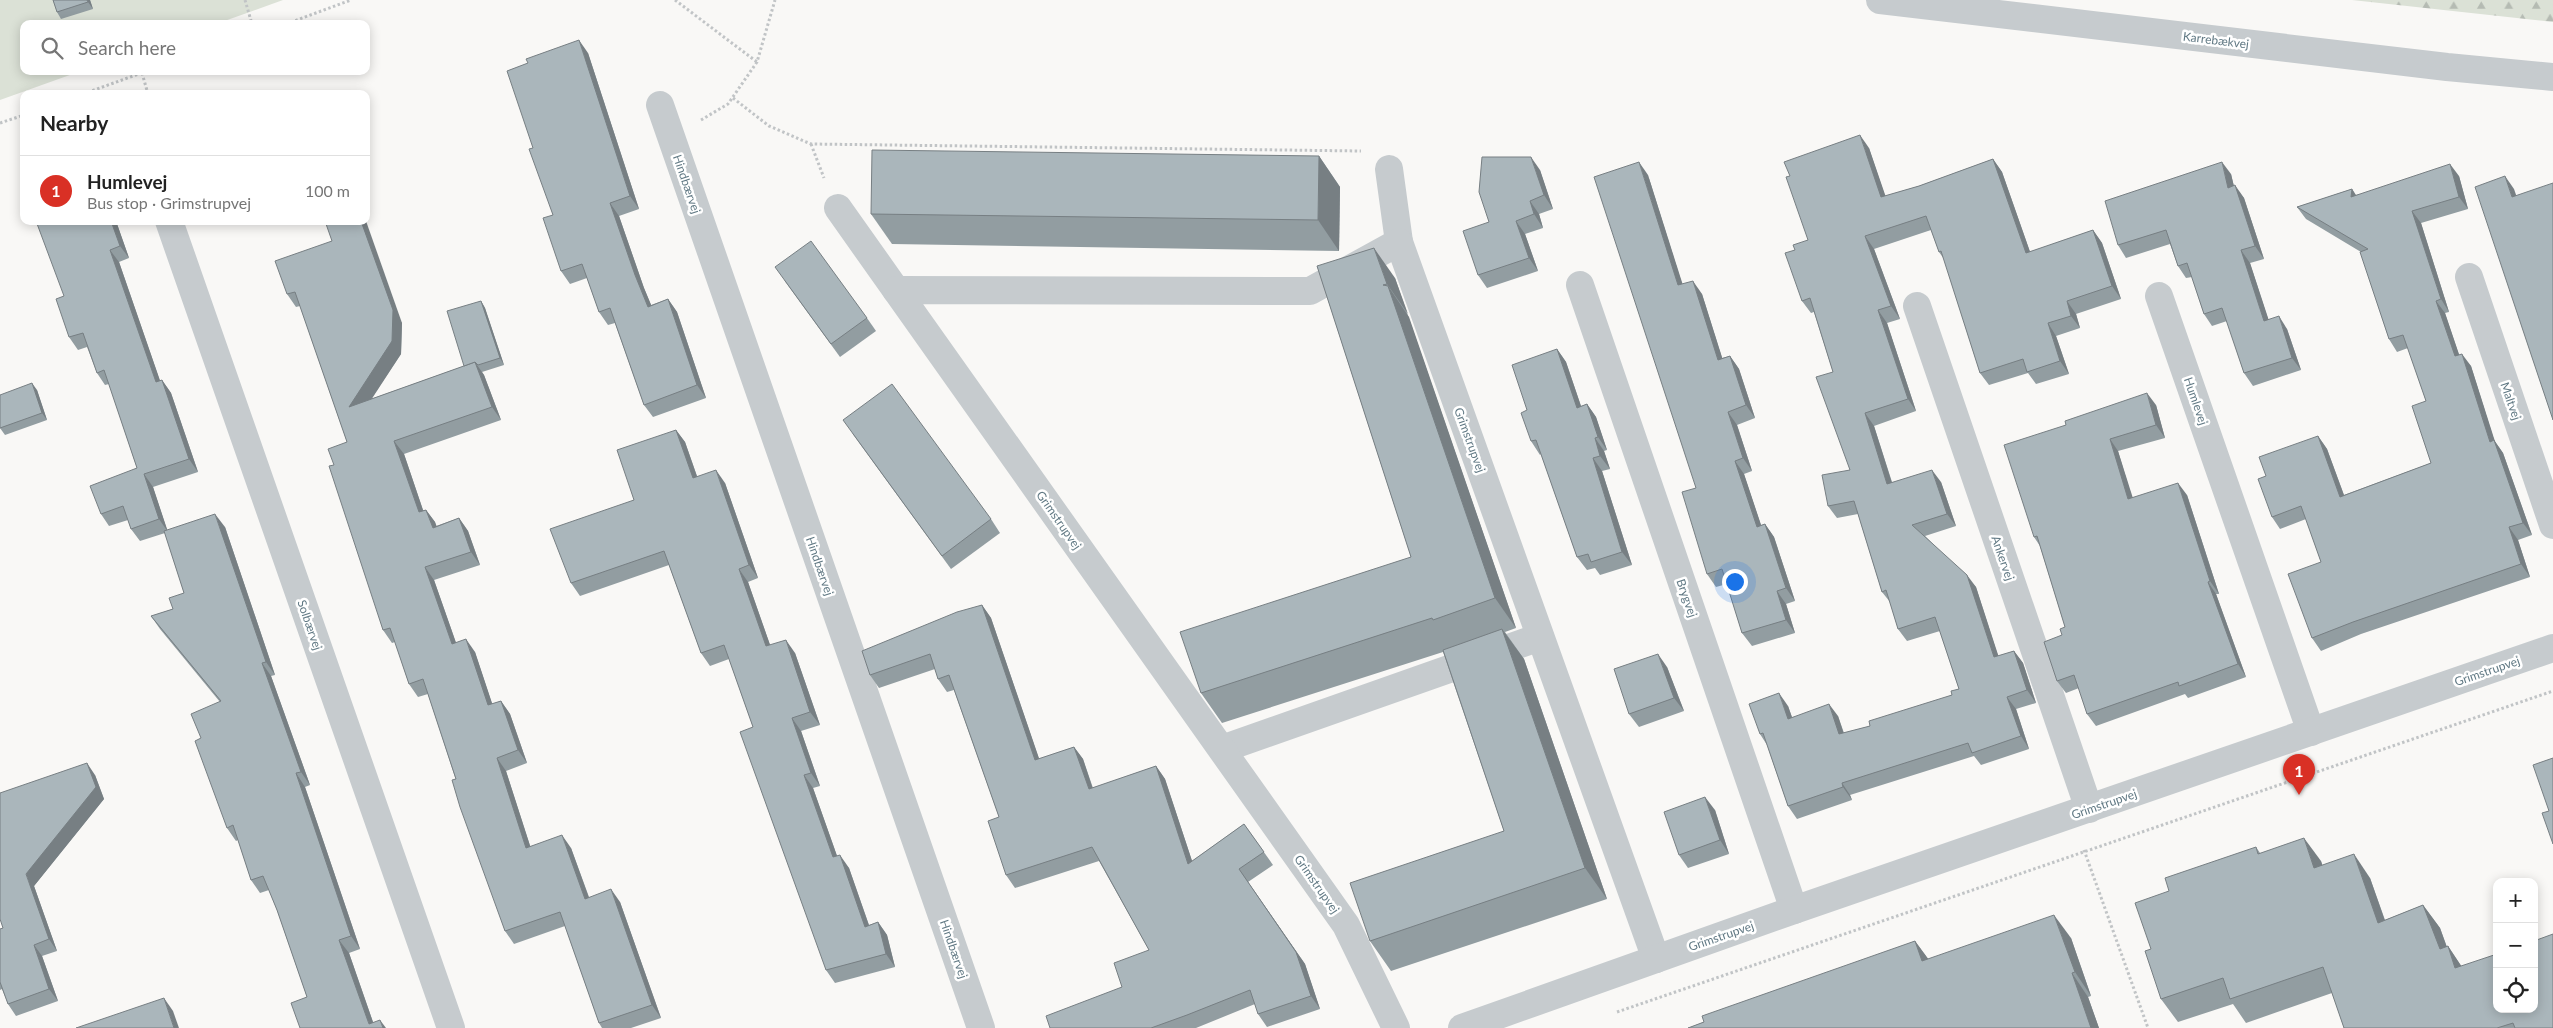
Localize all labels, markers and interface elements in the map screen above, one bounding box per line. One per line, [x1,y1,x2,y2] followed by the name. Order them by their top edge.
[20,20,370,75] search box
[2182,29,2250,52] street label: Karrebækvej
[38,34,66,62] icon: search
[78,36,176,59] text: Search here
[40,110,108,135] text: Nearby
[670,153,704,216] street label: Hindbærvej
[87,170,167,193] text: Humlevej
[51,181,61,200] text: 1
[305,181,350,200] text: 100 m
[87,193,251,212] text: Bus stop · Grimstrupvej
[2181,375,2211,427] street label: Humlevej
[2498,380,2525,422] street label: Maltvej
[1451,405,1489,475] street label: Grimstrupvej
[1033,488,1085,552] street label: Grimstrupvej
[1988,534,2018,583] street label: Ankervej
[803,535,837,598] street label: Hindbærvej
[1722,569,1748,595] your location
[1673,577,1701,619] street label: Brygvej
[294,598,326,652] street label: Solbærvej
[2452,653,2522,689] street label: Grimstrupvej
[2283,754,2315,795] pin: 1
[2069,786,2139,822] street label: Grimstrupvej
[1291,852,1343,916] street label: Grimstrupvej
[2493,878,2538,1013] map controls
[2493,878,2538,923] button: +
[937,918,971,981] street label: Hindbærvej
[1686,918,1756,954] street label: Grimstrupvej
[2493,923,2538,968] button: −
[2493,968,2538,1013] button: locate

